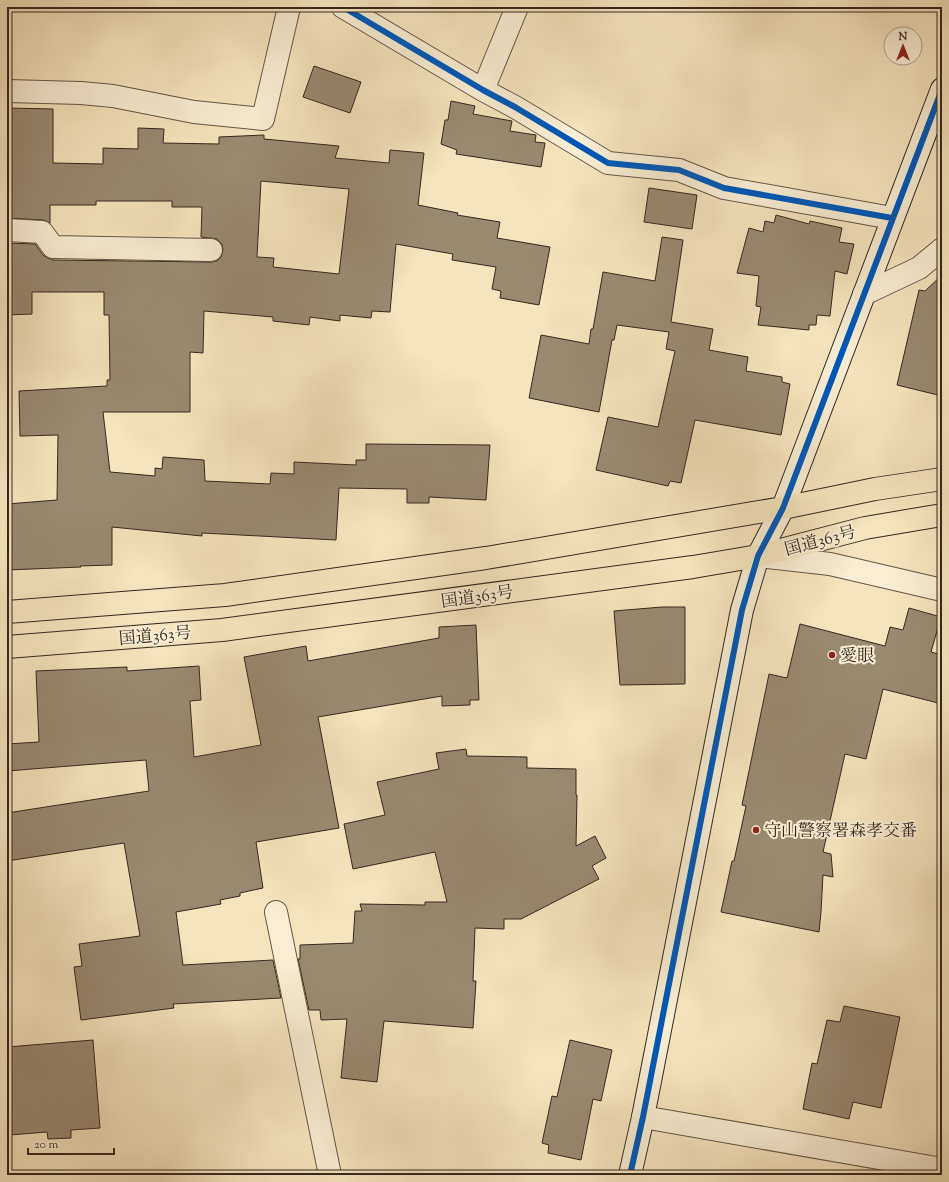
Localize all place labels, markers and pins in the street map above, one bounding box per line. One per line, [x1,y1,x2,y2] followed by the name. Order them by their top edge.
[840,645,874,669] place label: 愛眼
[827,650,837,660] marker: 愛眼
[764,820,917,844] place label: 守山警察署森孝交番
[751,825,761,835] marker: 守山警察署森孝交番

